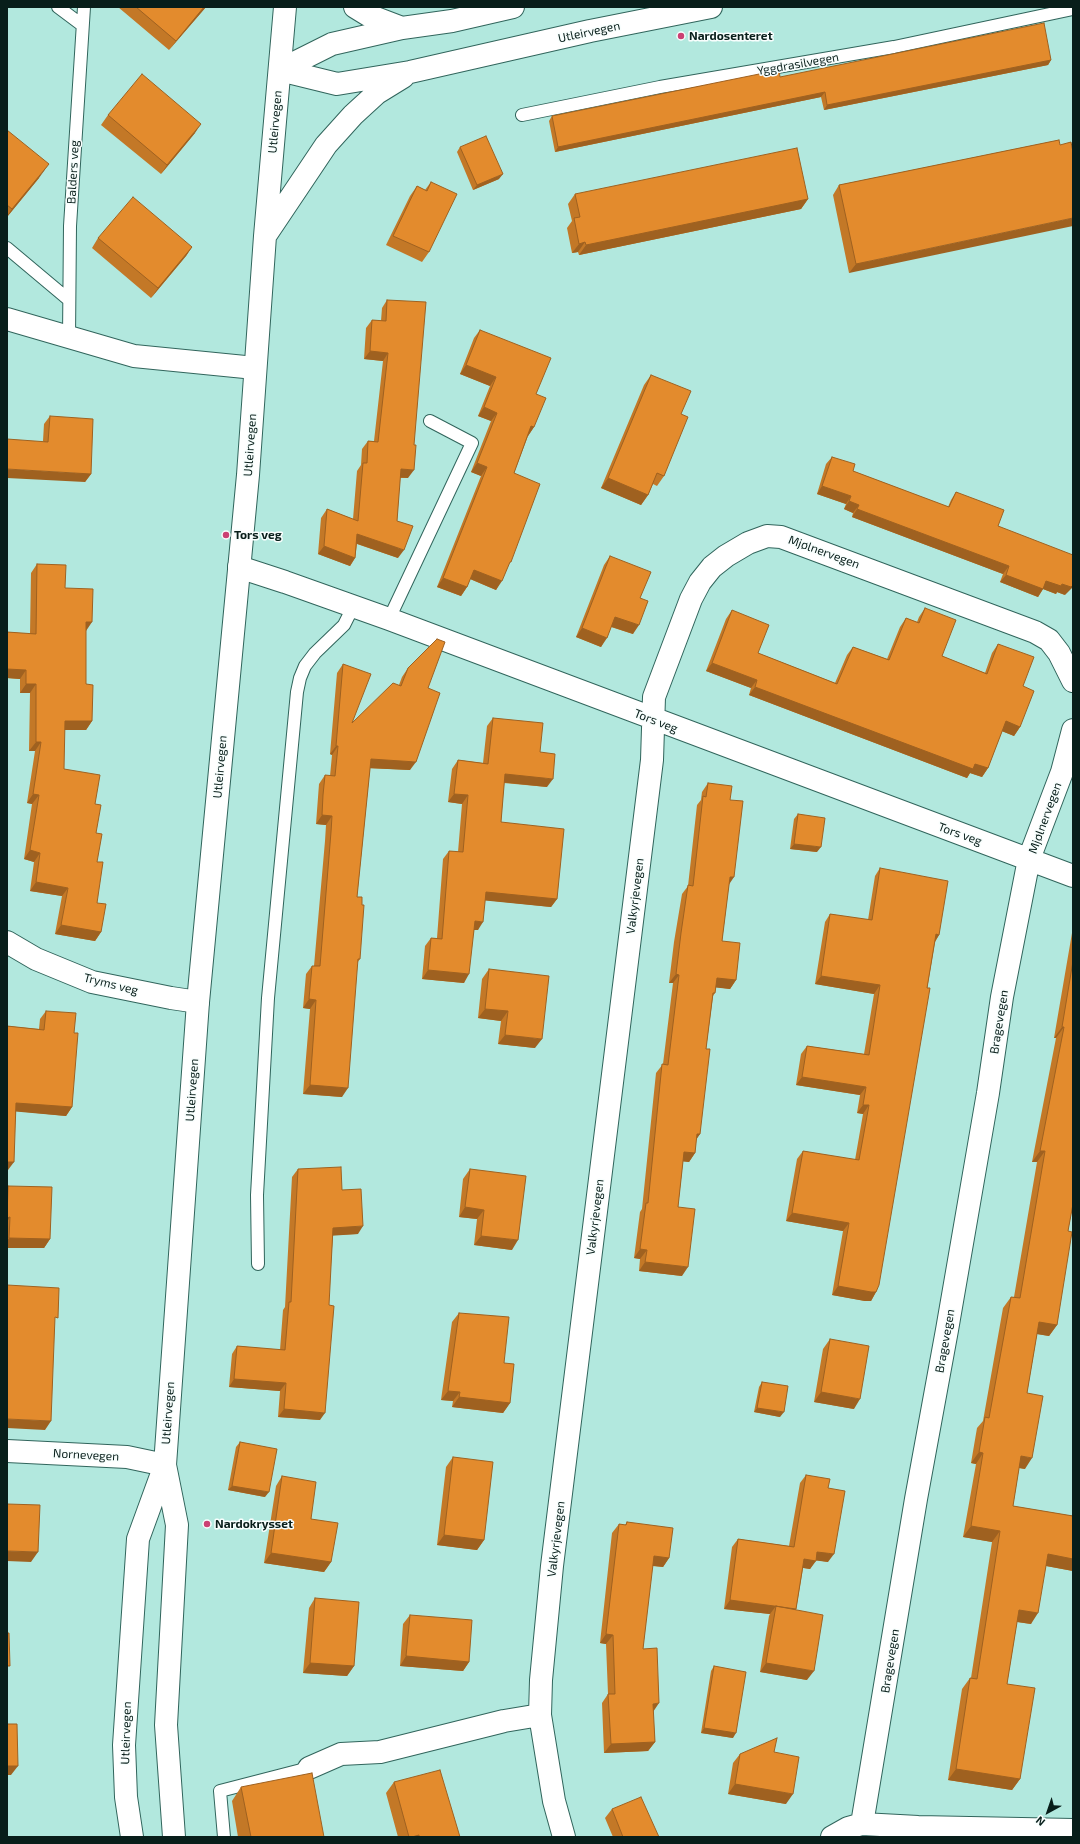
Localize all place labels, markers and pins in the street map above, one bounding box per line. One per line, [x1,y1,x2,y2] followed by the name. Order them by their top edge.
[689,29,773,43] place label: Nardosenteret
[676,31,686,41] marker: Nardosenteret
[234,528,282,542] place label: Tors veg
[221,530,231,540] marker: Tors veg
[215,1517,293,1531] place label: Nardokrysset
[202,1519,212,1529] marker: Nardokrysset

